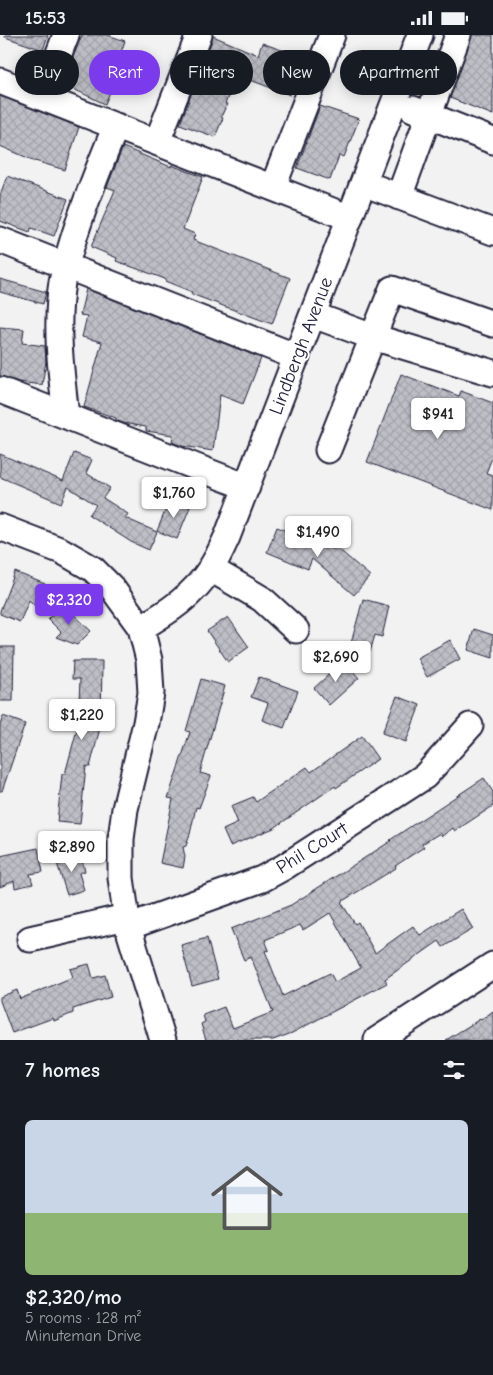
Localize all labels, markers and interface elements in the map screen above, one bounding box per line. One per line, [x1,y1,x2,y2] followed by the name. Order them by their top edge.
[25,7,66,29] text: 15:53
[15,50,79,95] chip: Buy
[89,50,160,95] chip: Rent
[170,50,253,95] chip: Filters
[263,50,330,95] chip: New
[340,50,457,95] chip: Apartment
[265,274,337,418] street label: Lindbergh Avenue
[408,397,468,440] pin: $941
[422,405,454,423] text: $941
[133,477,215,519] pin: $1,760
[152,484,196,502] text: $1,760
[277,515,359,558] pin: $1,490
[296,523,340,541] text: $1,490
[28,583,110,626] pin: $2,320
[46,591,92,609] text: $2,320
[295,641,377,683] pin: $2,690
[313,648,359,666] text: $2,690
[41,699,123,741] pin: $1,220
[60,706,104,724] text: $1,220
[272,817,352,879] street label: Phil Court
[31,831,113,873] pin: $2,890
[49,838,95,856] text: $2,890
[440,1056,468,1084] icon: filters
[25,1058,100,1082] text: 7 homes
[202,1153,292,1243] icon: home
[25,1285,122,1309] text: $2,320/mo
[25,1309,141,1327] text: 5 rooms · 128 m²
[25,1327,141,1345] text: Minuteman Drive

